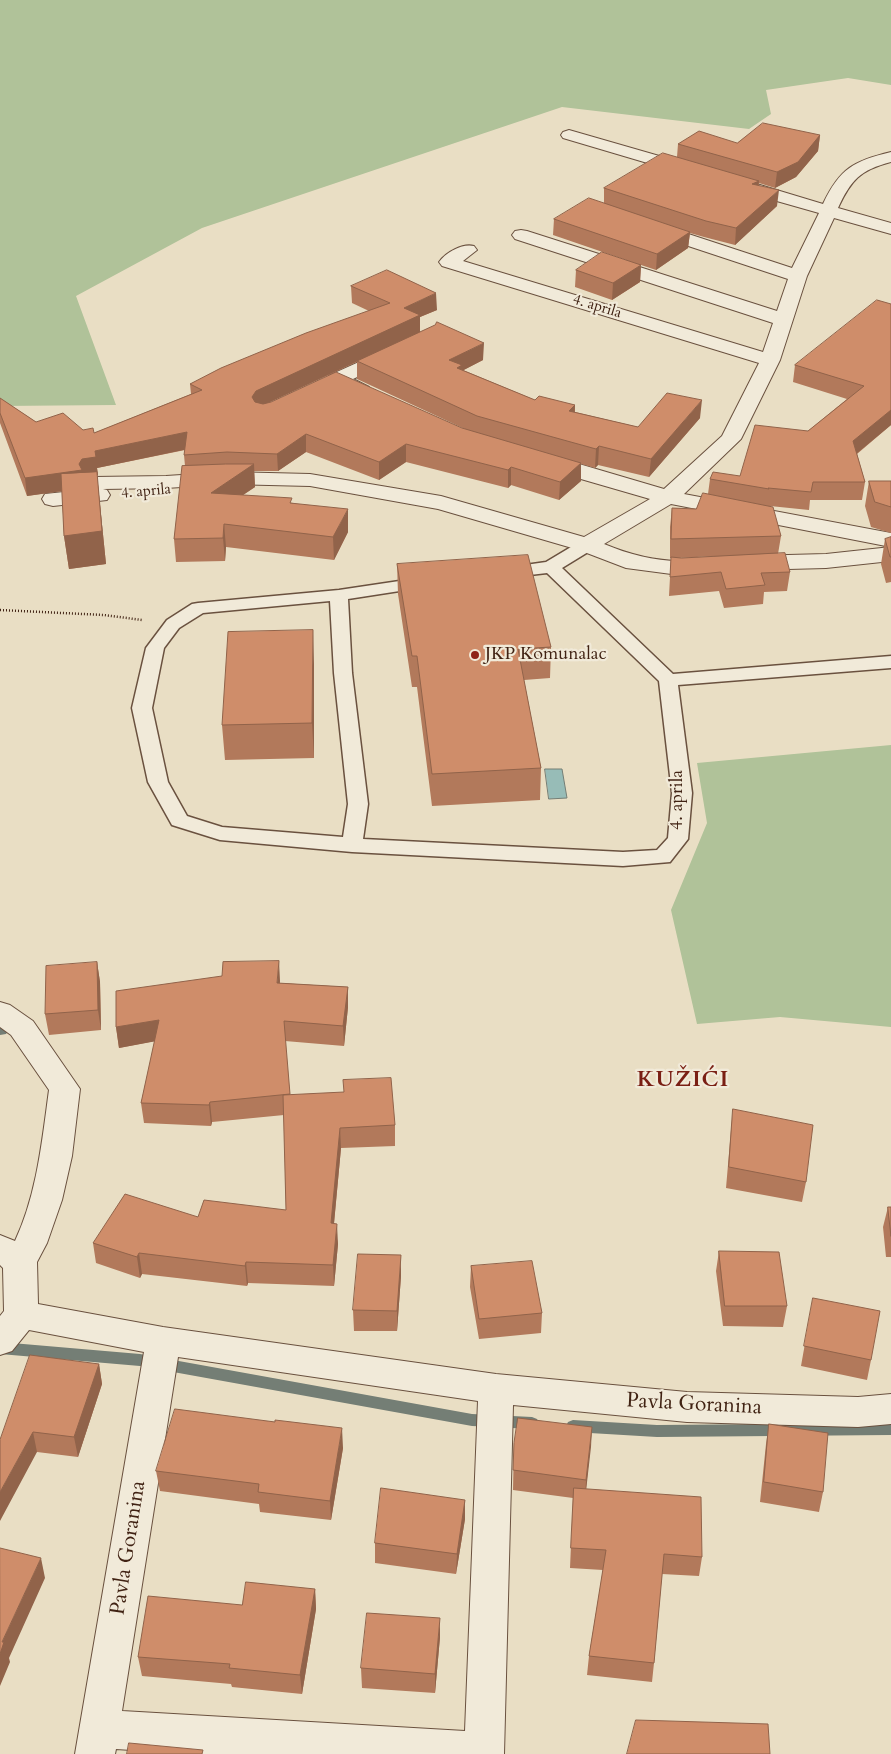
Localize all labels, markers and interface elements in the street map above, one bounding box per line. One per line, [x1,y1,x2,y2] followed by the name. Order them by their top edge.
[570,291,624,323] street label: 4. aprila
[120,481,172,503] street label: 4. aprila
[485,644,607,666] place label: JKP Komunalac
[469,649,481,661] marker: JKP Komunalac
[667,770,689,830] street label: 4. aprila
[636,1068,730,1094] district label: KUŽIĆI
[626,1389,762,1421] street label: Pavla Goranina
[106,1479,152,1617] street label: Pavla Goranina

